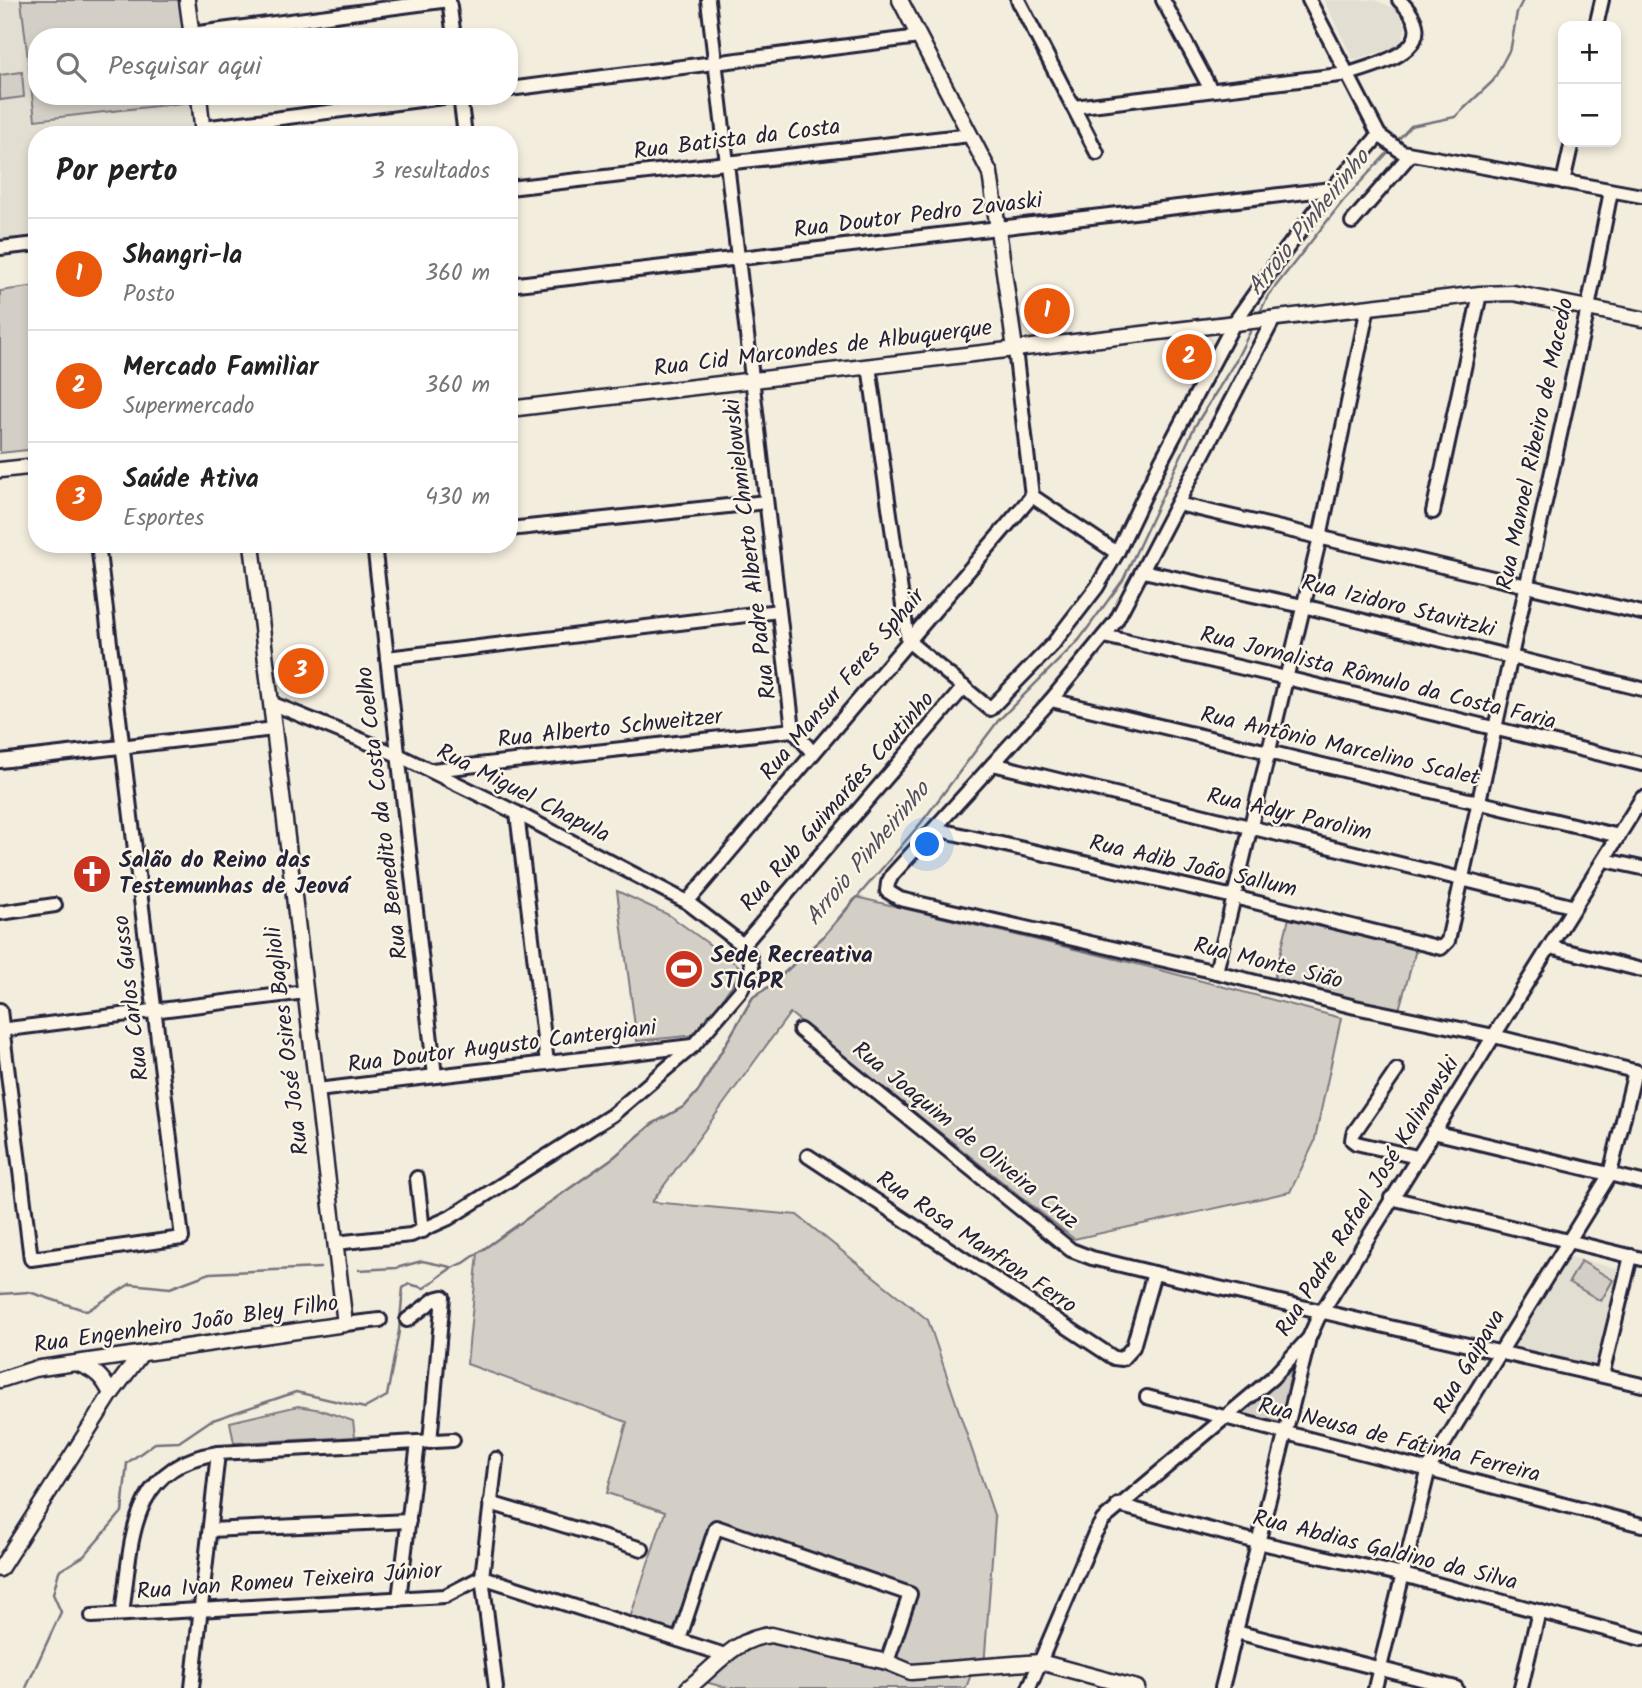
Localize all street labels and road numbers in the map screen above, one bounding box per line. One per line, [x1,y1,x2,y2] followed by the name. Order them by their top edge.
[631,109,843,171] street label: Rua Batista da Costa
[792,183,1046,249] street label: Rua Doutor Pedro Zavaski
[1487,295,1585,593] street label: Rua Manoel Ribeiro de Macedo
[652,310,994,388] street label: Rua Cid Marcondes de Albuquerque
[715,395,787,701] street label: Rua Padre Alberto Chmielowski
[1297,565,1500,649] street label: Rua Izidoro Stavitzki
[751,580,936,789] street label: Rua Mansur Feres Sphair
[1196,617,1560,741] street label: Rua Jornalista Rômulo da Costa Faria
[347,664,419,962] street label: Rua Benedito da Costa Coelho
[732,684,944,920] street label: Rua Rub Guimarães Coutinho
[1197,697,1484,797] street label: Rua Antônio Marcelino Scalet
[496,699,726,759] street label: Rua Alberto Schweitzer
[430,735,616,853] street label: Rua Miguel Chapula
[1203,779,1375,851] street label: Rua Adyr Parolim
[1086,826,1300,908] street label: Rua Adib João Sallum
[104,913,160,1083] street label: Rua Carlos Gusso
[256,923,320,1157] street label: Rua José Osires Baglioli
[1190,928,1346,1000] street label: Rua Monte Sião
[345,1010,660,1084] street label: Rua Doutor Augusto Cantergiani
[844,1033,1086,1239] street label: Rua Joaquim de Oliveira Cruz
[1267,1048,1470,1344] street label: Rua Padre Rafael José Kalinowski
[868,1162,1084,1324] street label: Rua Rosa Manfron Ferro
[31,1286,341,1364] street label: Rua Engenheiro João Bley Filho
[1424,1303,1516,1421] street label: Rua Gaipava
[1254,1388,1544,1494] street label: Rua Neusa de Fátima Ferreira
[1249,1501,1521,1601] street label: Rua Abdias Galdino da Silva
[135,1553,444,1611] street label: Rua Ivan Romeu Teixeira Júnior

